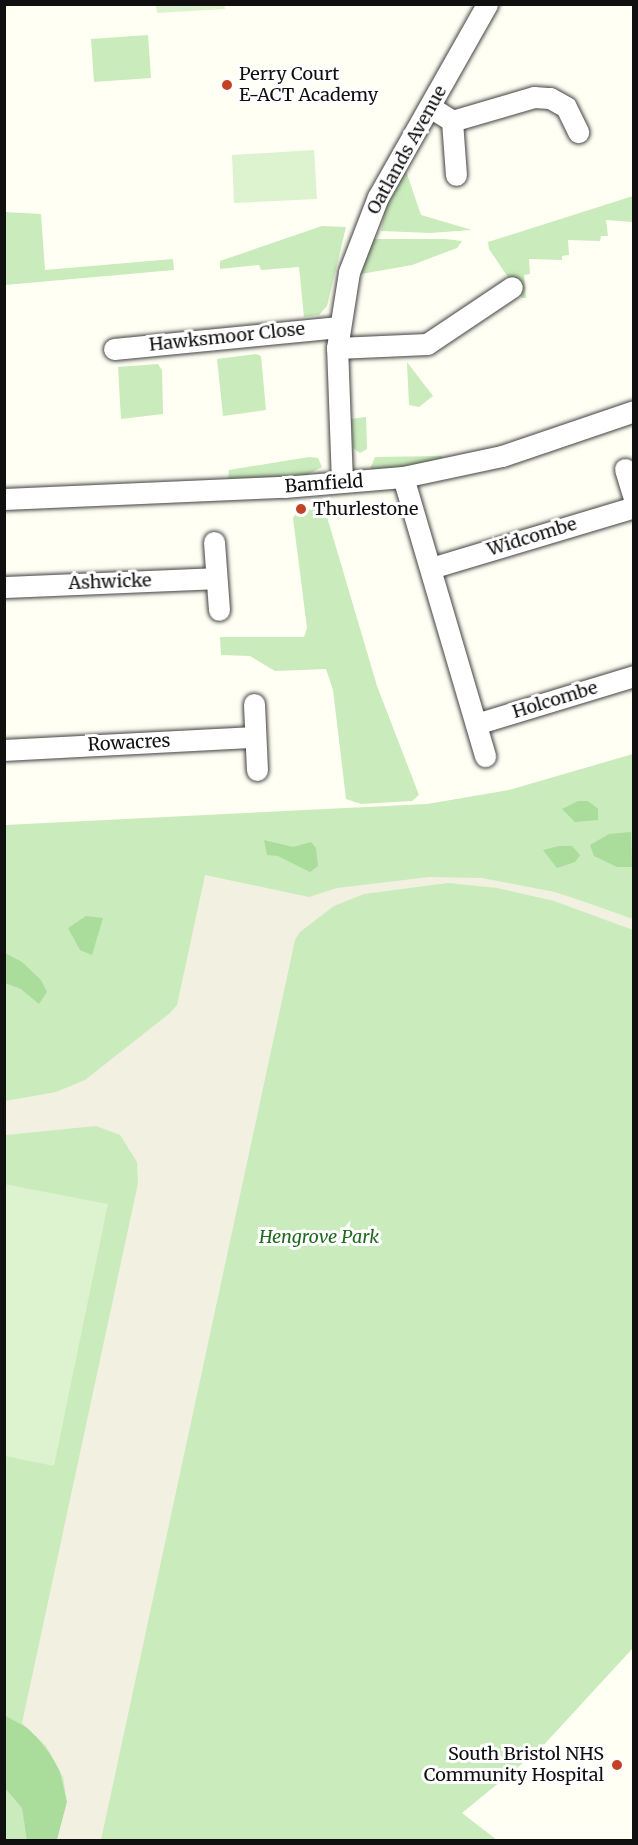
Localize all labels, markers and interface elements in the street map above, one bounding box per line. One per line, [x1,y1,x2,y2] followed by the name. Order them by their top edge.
[239,64,378,106] place label: Perry Court E-ACT Academy
[220,78,234,92] marker: Perry Court E-ACT Academy
[363,82,451,218] street label: Oatlands Avenue
[148,318,306,356] street label: Hawksmoor Close
[284,470,364,498] street label: Bamfield
[313,498,418,520] place label: Thurlestone
[294,502,308,516] marker: Thurlestone
[485,513,579,561] street label: Widcombe
[68,570,152,594] street label: Ashwicke
[510,677,600,723] street label: Holcombe
[87,730,171,756] street label: Rowacres
[259,1226,379,1248] park label: Hengrove Park
[424,1744,604,1786] place label: South Bristol NHS Community Hospital
[608,1756,626,1774] marker: South Bristol NHS Community Hospital

